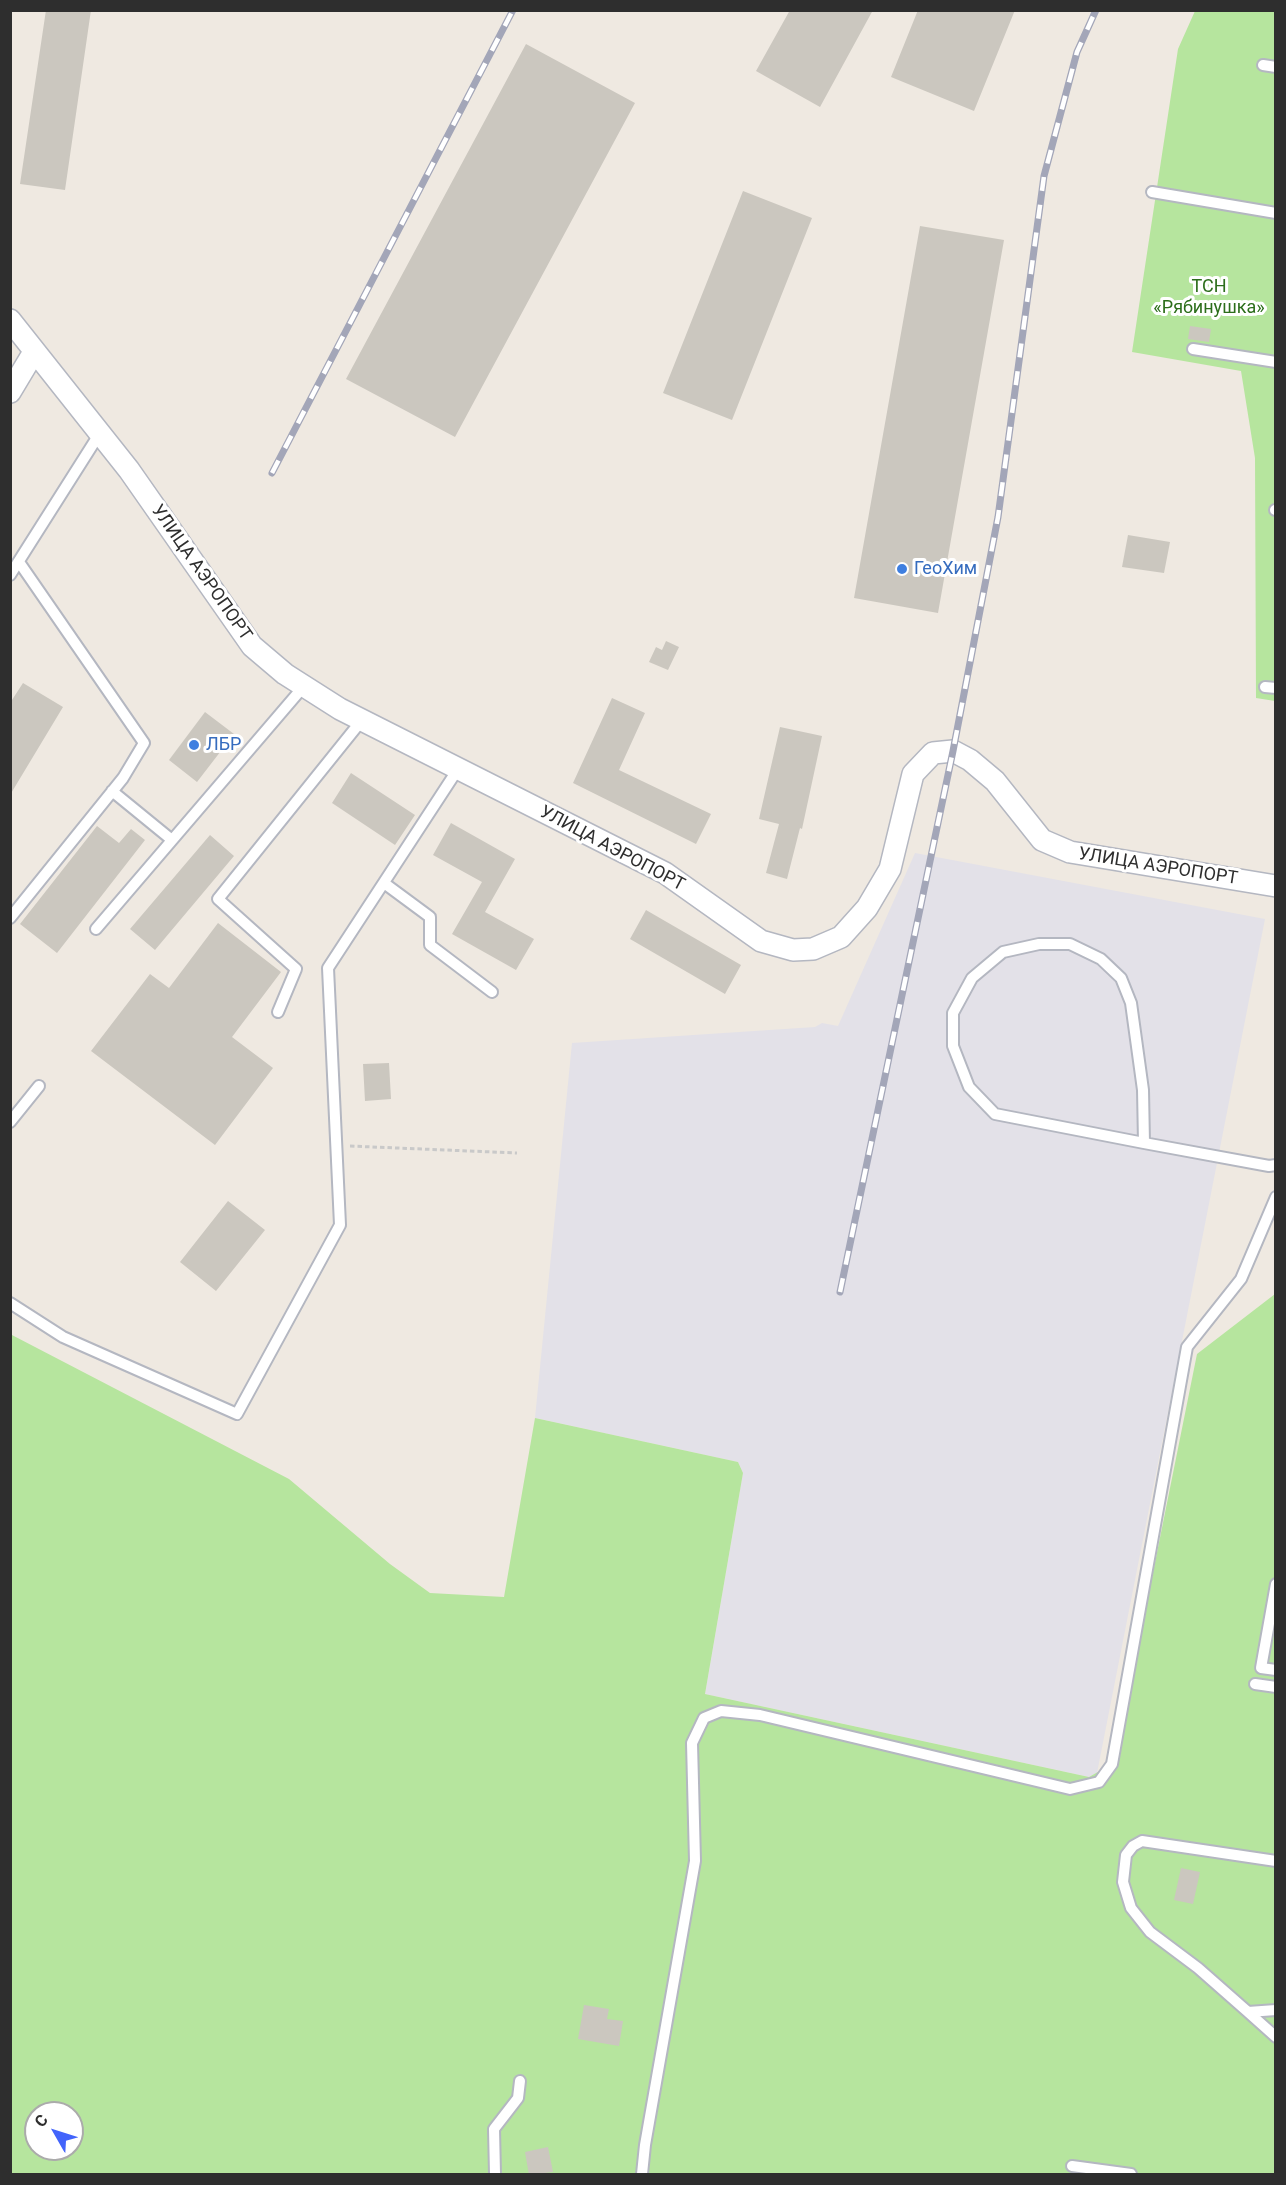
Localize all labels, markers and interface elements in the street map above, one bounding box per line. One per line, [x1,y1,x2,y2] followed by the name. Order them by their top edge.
[1153,276,1265,318] park label: ТСН «Рябинушка»
[146,501,256,645] street label: УЛИЦА АЭРОПОРТ
[914,558,977,580] place label: ГеоХим
[895,562,909,576] marker: ГеоХим
[206,734,241,756] place label: ЛБР
[187,738,201,752] marker: ЛБР
[536,802,688,896] street label: УЛИЦА АЭРОПОРТ
[1077,844,1239,890] street label: УЛИЦА АЭРОПОРТ
[24,2101,84,2161] north arrow
[31,2111,52,2131] text: С

